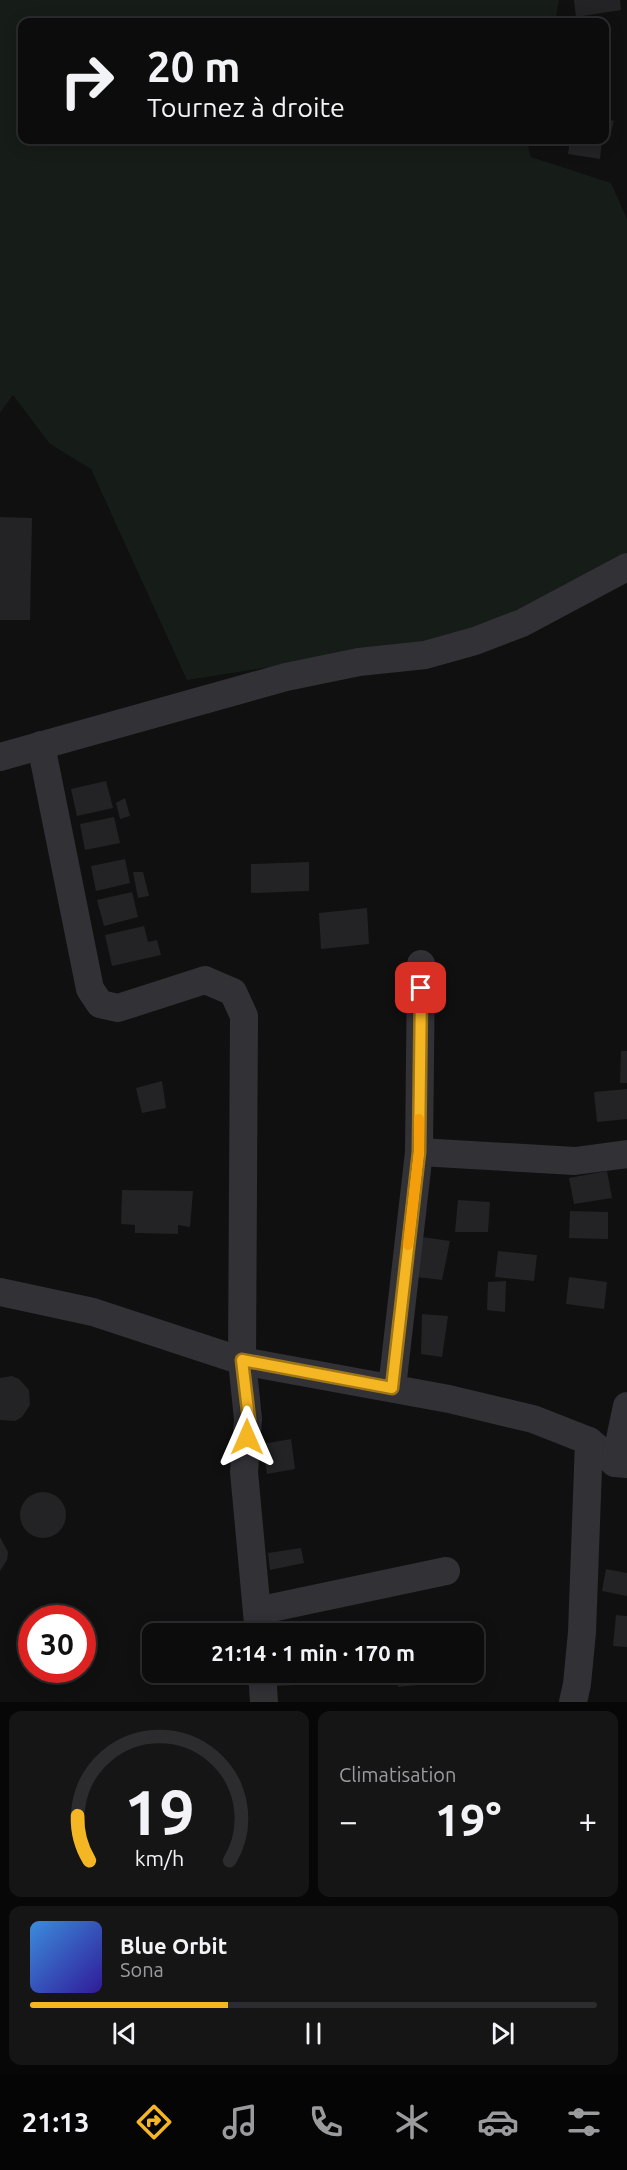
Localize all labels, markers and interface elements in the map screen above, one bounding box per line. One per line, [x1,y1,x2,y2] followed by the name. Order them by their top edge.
[48,42,126,120] icon: right
[147,43,241,90] text: 20 m
[147,92,345,122] text: Tournez à droite
[395,962,446,1013] pin
[404,971,437,1004] icon: arrive
[215,1405,279,1469] position arrow
[18,1605,96,1683] speed limit sign: 30
[211,1640,415,1665] text: 21:14 · 1 min · 170 m
[339,1763,456,1786] text: Climatisation
[124,1777,194,1847] text: 19
[435,1794,501,1845] text: 19°
[339,1802,358,1839] text: −
[578,1802,597,1839] text: +
[134,1846,184,1870] text: km/h
[120,1933,227,1958] text: Blue Orbit
[120,1958,164,1981] text: Sona
[108,2017,141,2050] icon: previous
[297,2017,330,2050] icon: pause
[486,2017,519,2050] icon: next
[133,2101,175,2143] icon: directions
[219,2101,261,2143] icon: music
[305,2101,347,2143] icon: phone
[391,2101,433,2143] icon: climate
[477,2101,519,2143] icon: car
[563,2101,605,2143] icon: filters
[22,2107,90,2137] text: 21:13

